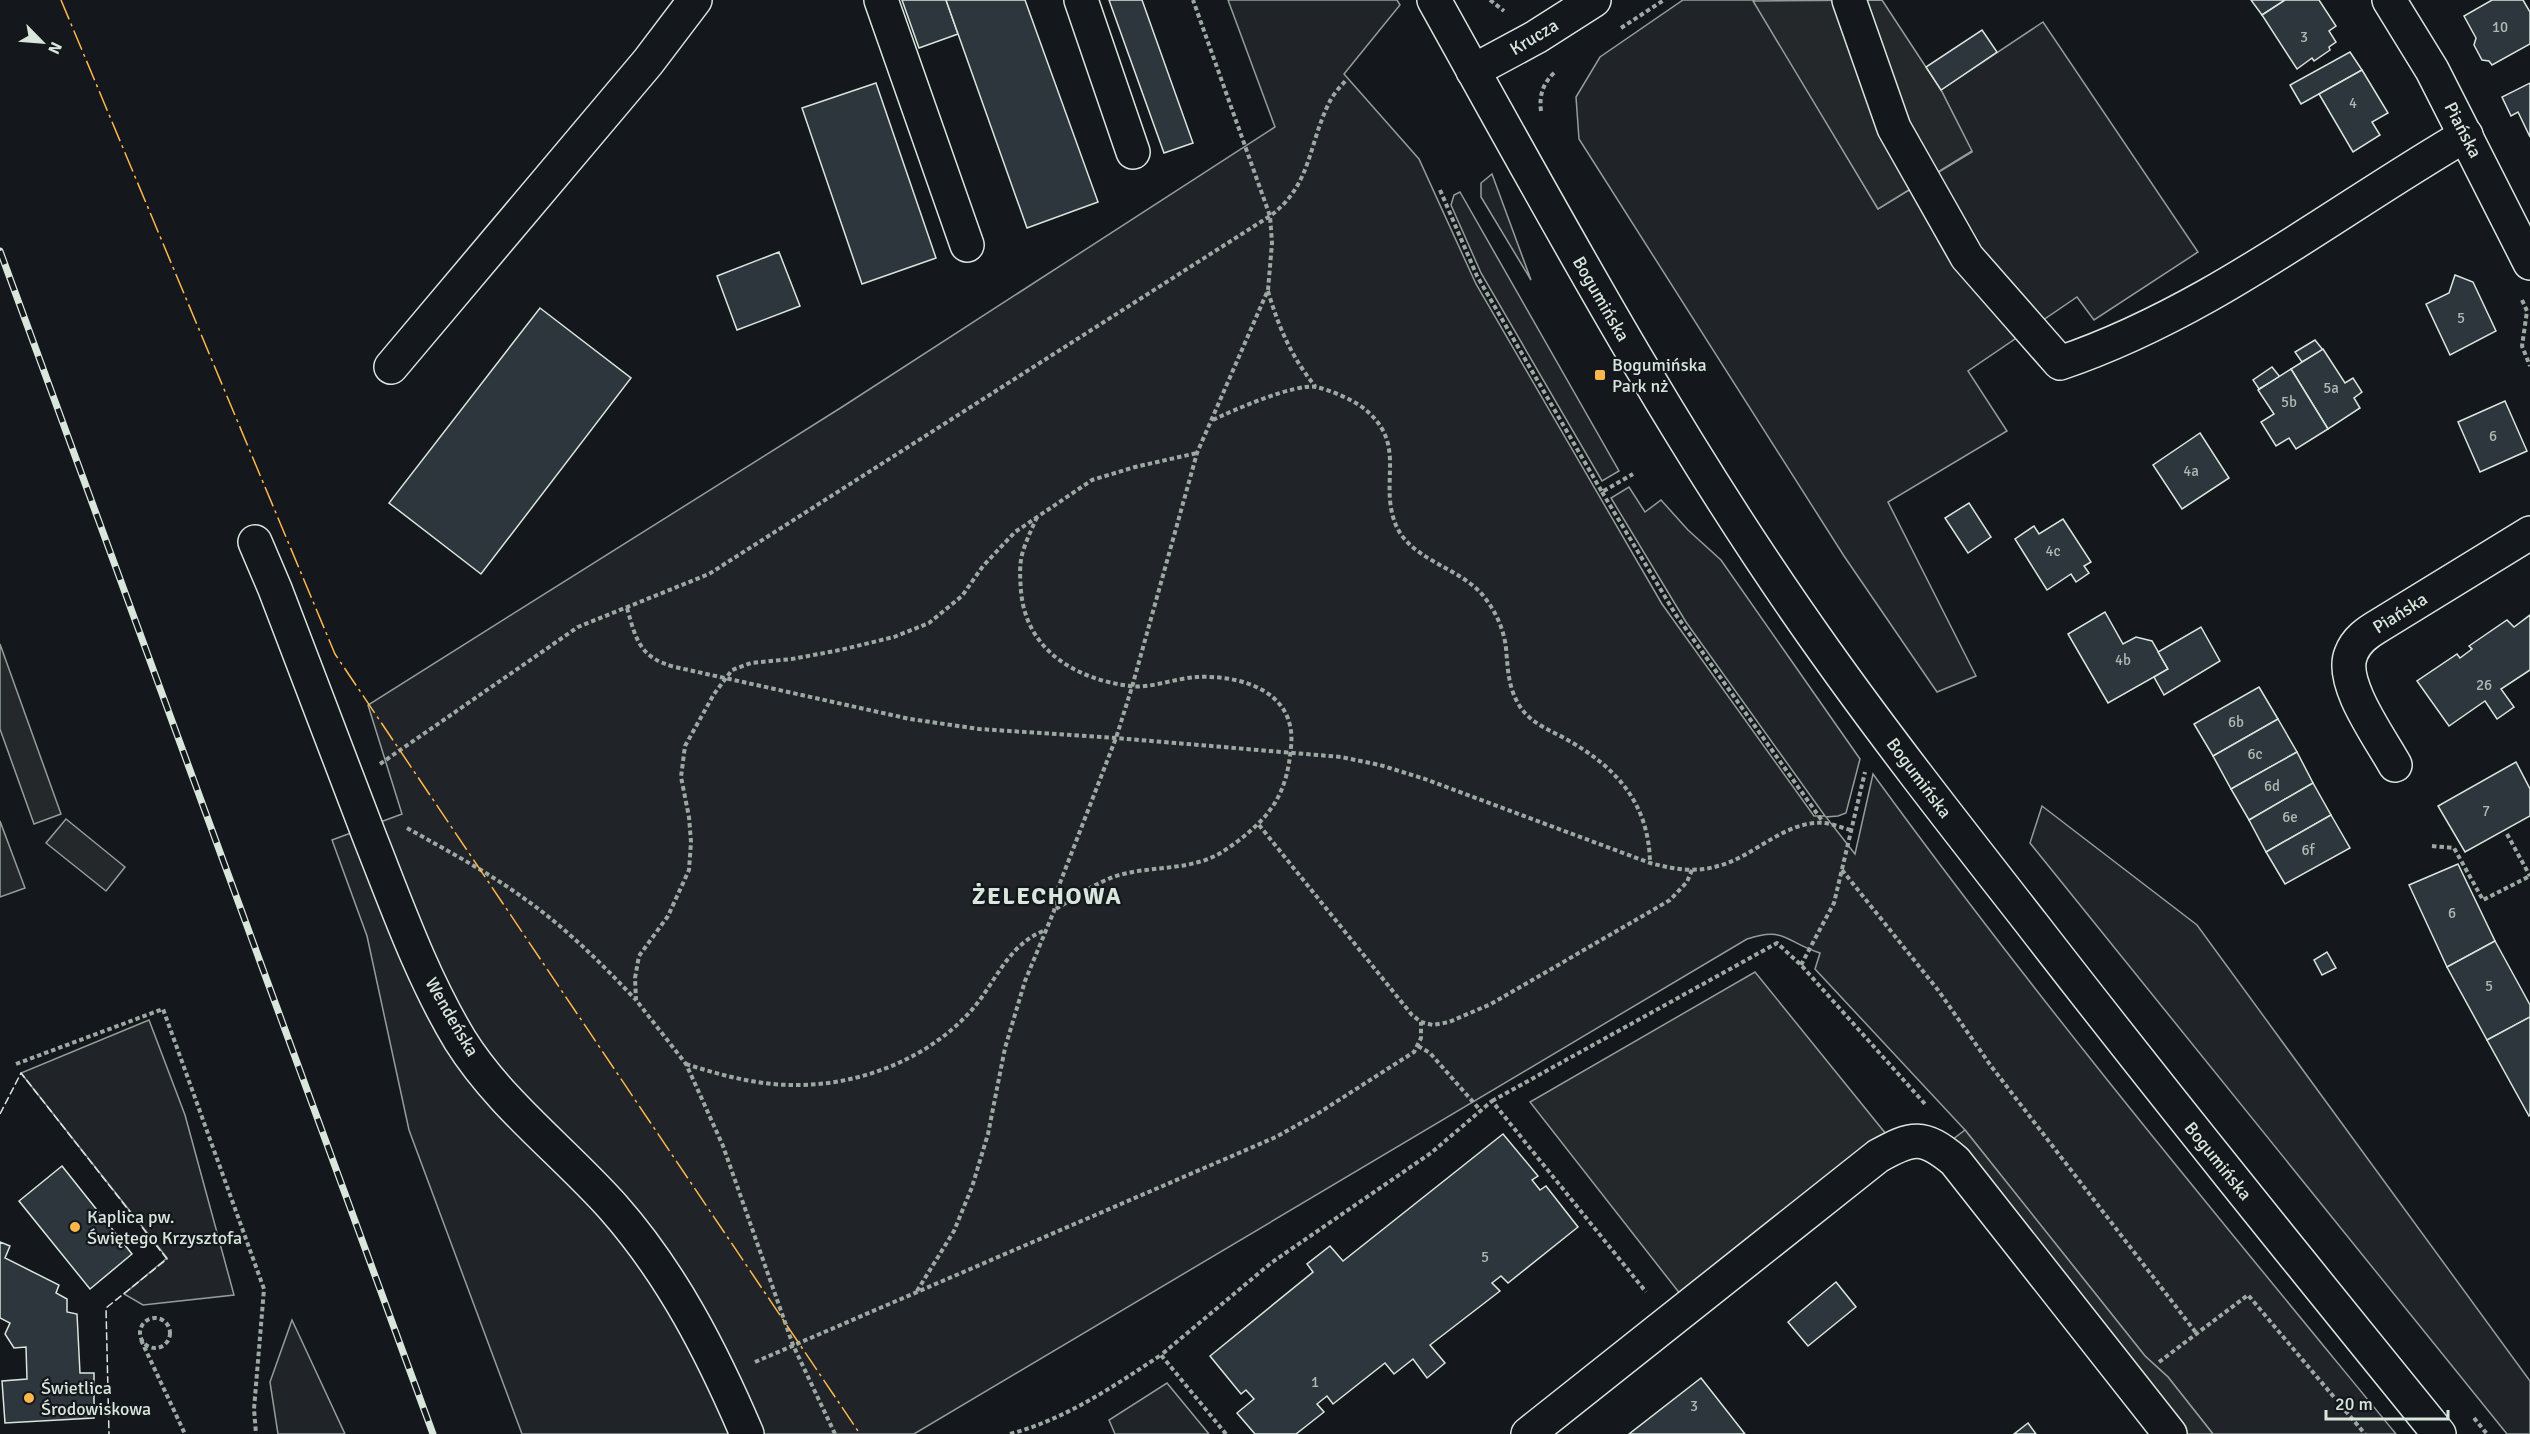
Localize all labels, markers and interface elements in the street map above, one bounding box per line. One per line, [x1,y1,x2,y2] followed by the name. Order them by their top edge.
[12,12,72,72] north arrow
[1506,14,1562,60] street label: Krucza
[2492,18,2508,36] house number: 10
[2300,28,2308,46] house number: 3
[43,39,66,57] text: N
[2349,94,2357,112] house number: 4
[2440,98,2486,162] street label: Piańska
[1568,253,1634,345] street label: Bogumińska
[2457,309,2465,327] house number: 5
[1612,354,1707,397] place label: Bogumińska Park nż
[1593,368,1607,382] marker: Bogumińska Park nż
[2323,379,2339,397] house number: 5a
[2281,393,2297,411] house number: 5b
[2489,427,2497,445] house number: 6
[2183,462,2199,480] house number: 4a
[2045,542,2061,560] house number: 4c
[2369,588,2431,638] street label: Piańska
[2115,651,2131,669] house number: 4b
[2476,676,2492,694] house number: 26
[2228,713,2244,731] house number: 6b
[1882,734,1956,822] street label: Bogumińska
[2247,745,2263,763] house number: 6c
[2264,777,2280,795] house number: 6d
[2482,802,2490,820] house number: 7
[2282,808,2298,826] house number: 6e
[2301,841,2316,859] house number: 6f
[972,881,1122,911] district label: ŻELECHOWA
[2448,904,2456,922] house number: 6
[421,973,483,1061] street label: Wendeńska
[2485,977,2493,995] house number: 5
[2180,1117,2256,1205] street label: Bogumińska
[87,1206,242,1249] place label: Kaplica pw. Świętego Krzysztofa
[68,1220,82,1234] marker: Kaplica pw. Świętego Krzysztofa
[1481,1248,1489,1266] house number: 5
[1311,1373,1319,1391] house number: 1
[41,1377,151,1420] place label: Świetlica Środowiskowa
[2326,1383,2448,1421] scale bar
[22,1391,36,1405] marker: Świetlica Środowiskowa
[2335,1393,2373,1415] text: 20 m
[1690,1397,1698,1415] house number: 3

